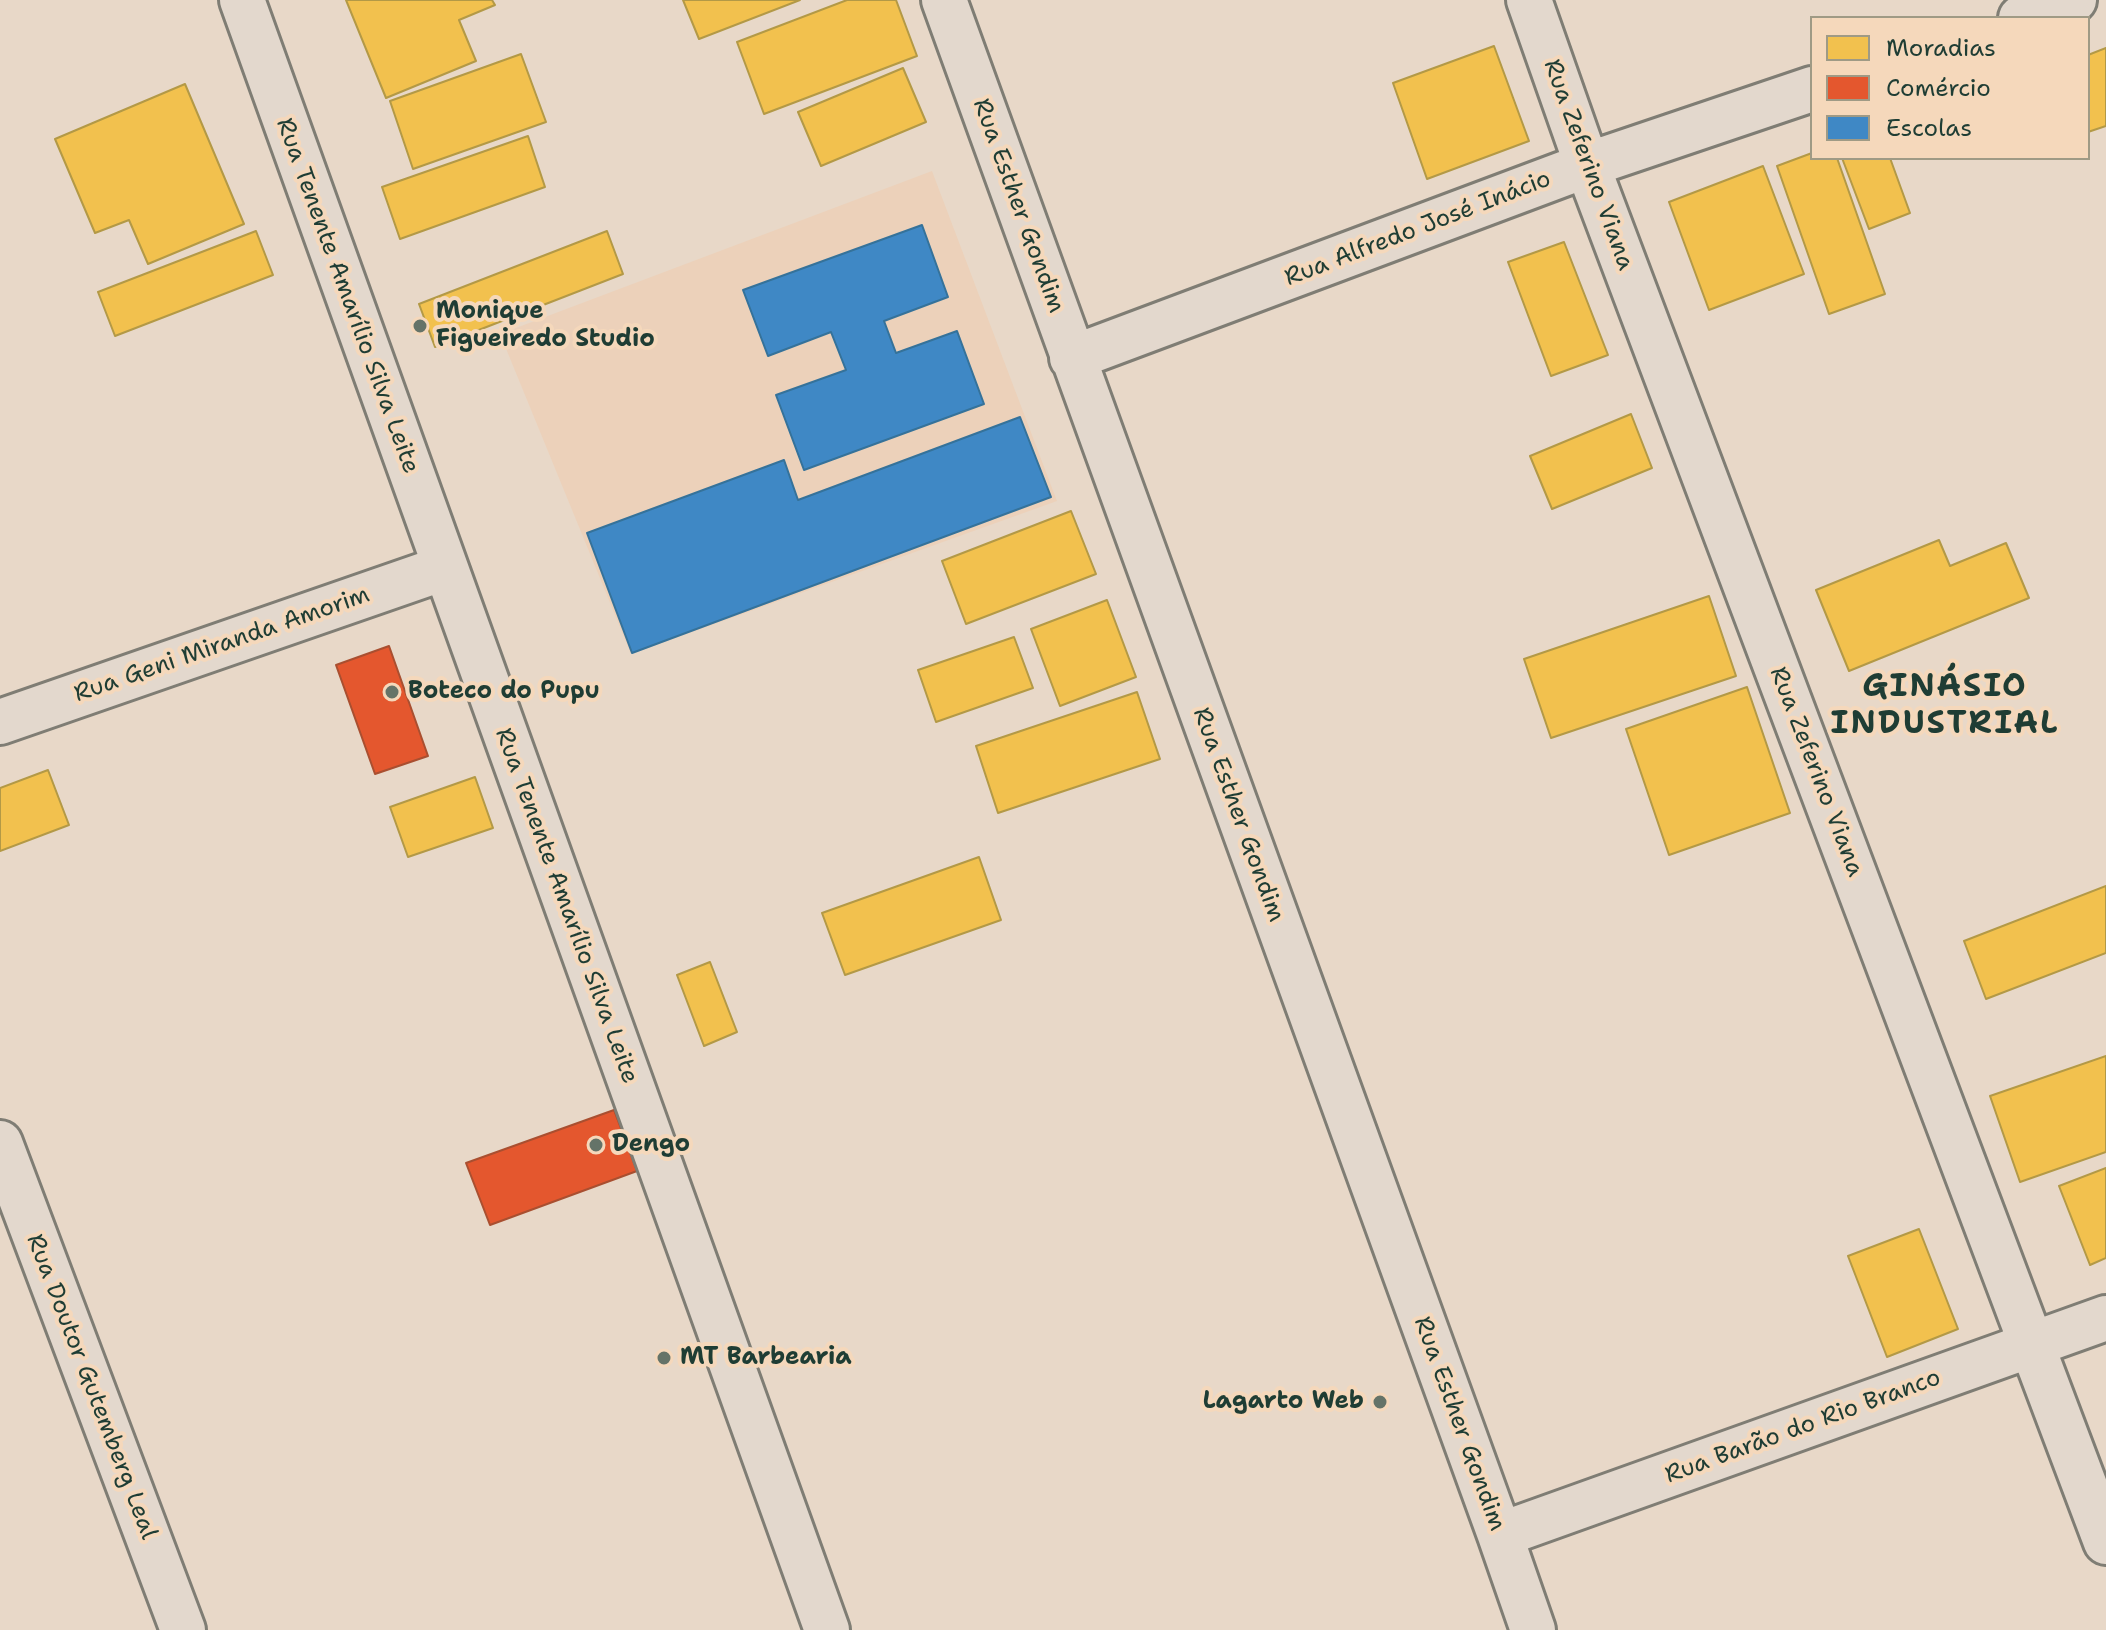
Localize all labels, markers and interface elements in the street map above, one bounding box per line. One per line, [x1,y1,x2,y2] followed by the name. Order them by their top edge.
[1810,16,2090,160] legend
[1886,32,1996,64] text: Moradias
[1536,56,1640,274] street label: Rua Zeferino Viana
[1886,72,1991,104] text: Comércio
[966,95,1070,317] street label: Rua Esther Gondim
[1886,112,1972,144] text: Escolas
[269,114,425,478] street label: Rua Tenente Amarílio Silva Leite
[1281,165,1555,293] street label: Rua Alfredo José Inácio
[436,298,655,354] place label: Monique Figueiredo Studio
[411,317,429,335] marker: Monique Figueiredo Studio
[71,581,373,709] street label: Rua Geni Miranda Amorim
[1763,663,1869,881] street label: Rua Zeferino Viana
[1831,669,2059,744] district label: GINÁSIO INDUSTRIAL
[408,678,600,706] place label: Boteco do Pupu
[383,683,401,701] marker: Boteco do Pupu
[1186,704,1290,926] street label: Rua Esther Gondim
[488,724,644,1088] street label: Rua Tenente Amarílio Silva Leite
[612,1131,690,1159] place label: Dengo
[587,1136,605,1154] marker: Dengo
[19,1230,163,1544] street label: Rua Doutor Gutemberg Leal
[1407,1313,1511,1535] street label: Rua Esther Gondim
[680,1344,852,1372] place label: MT Barbearia
[655,1349,673,1367] marker: MT Barbearia
[1661,1364,1945,1490] street label: Rua Barão do Rio Branco
[1203,1388,1364,1416] place label: Lagarto Web
[1371,1393,1389,1411] marker: Lagarto Web

